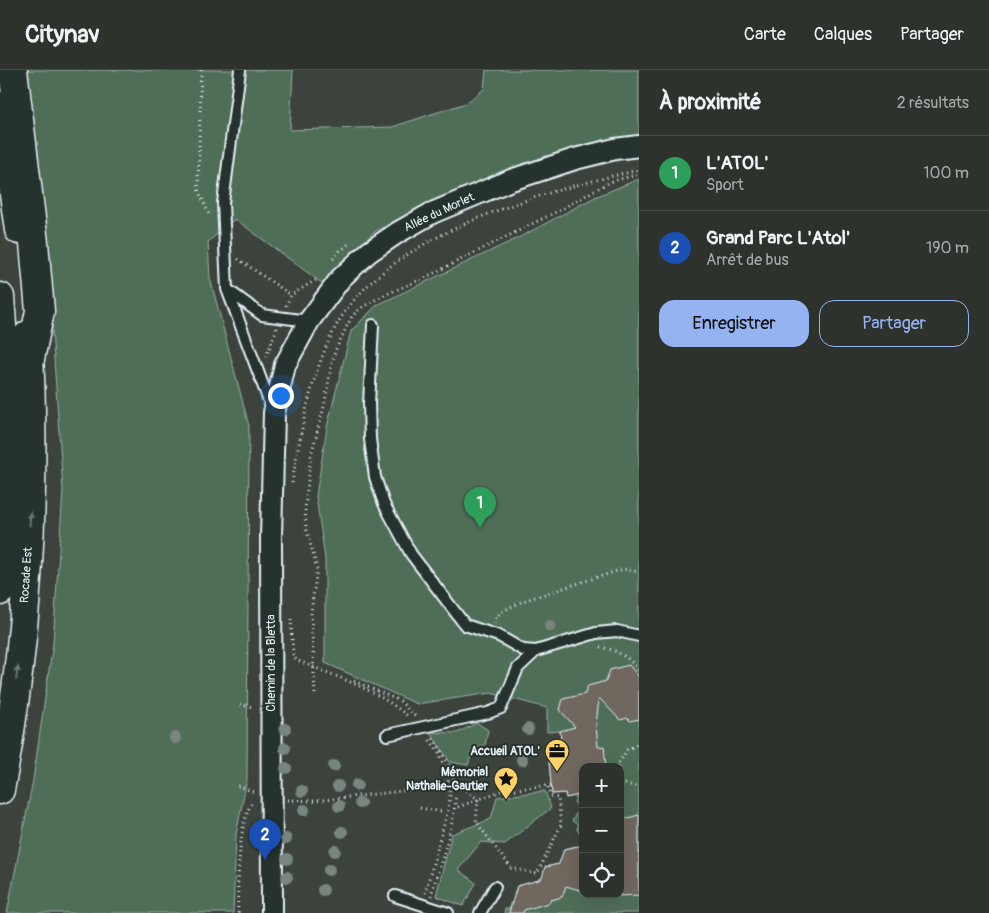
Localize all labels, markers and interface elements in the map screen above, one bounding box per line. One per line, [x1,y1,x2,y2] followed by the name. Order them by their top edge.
[25,20,100,49] text: Citynav
[744,23,786,46] text: Carte
[814,23,872,46] text: Calques
[900,23,964,46] text: Partager
[659,89,762,116] text: À proximité
[897,93,969,113] text: 2 résultats
[706,151,768,175] text: L'ATOL'
[672,163,678,183] text: 1
[923,163,969,183] text: 100 m
[706,175,744,195] text: Sport
[402,190,477,235] street label: Allée du Morlet
[706,226,850,250] text: Grand Parc L'Atol'
[671,238,679,258] text: 2
[926,238,969,258] text: 190 m
[706,250,789,270] text: Arrêt de bus
[659,300,809,347] button: Enregistrer
[819,300,969,347] button: Partager
[268,383,294,409] your location
[464,487,496,528] pin: 1
[26,511,34,527] one-way arrow
[17,546,36,604] street label: Rocade Est
[264,614,279,712] street label: Chemin de la Bletta
[13,664,21,680] one-way arrow
[544,738,570,772] office icon: Accueil ATOL'
[470,744,540,759] place label: Accueil ATOL'
[579,763,624,898] map controls
[579,763,624,808] button: +
[406,765,489,794] place label: Mémorial Nathalie-Gautier
[493,766,519,800] place icon: Mémorial Nathalie-Gautier
[579,808,624,853] button: −
[249,819,281,860] pin: 2
[579,853,624,898] button: locate

